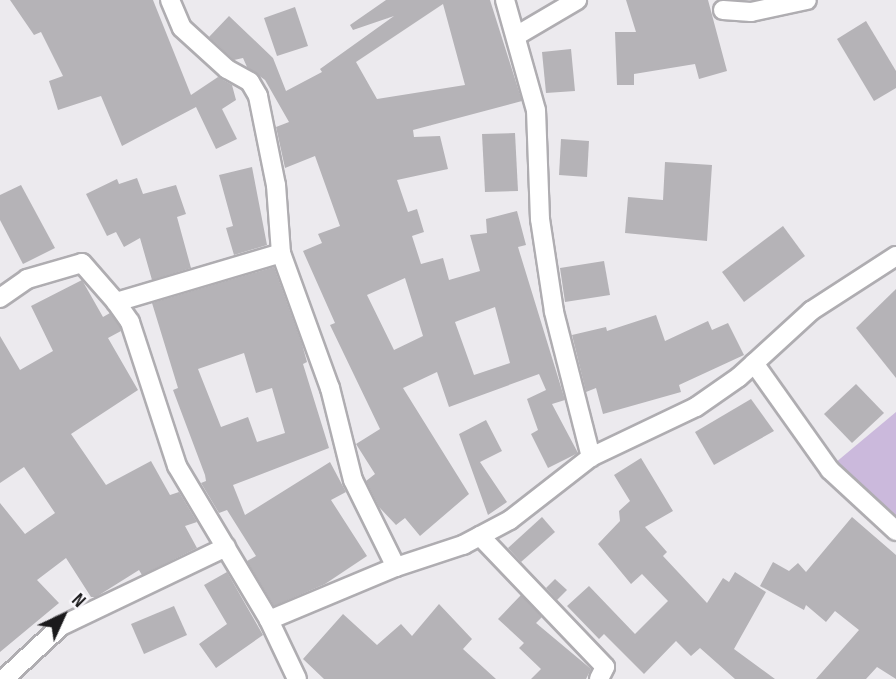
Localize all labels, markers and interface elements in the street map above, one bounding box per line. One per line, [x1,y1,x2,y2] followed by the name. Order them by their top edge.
[28,581,98,651] north arrow
[66,589,90,613] text: N

